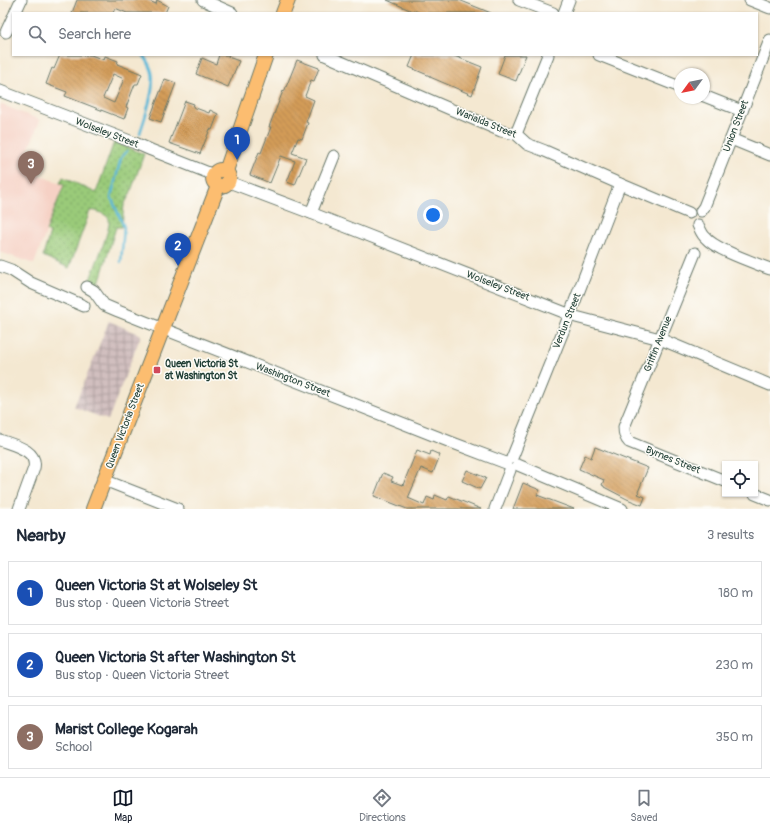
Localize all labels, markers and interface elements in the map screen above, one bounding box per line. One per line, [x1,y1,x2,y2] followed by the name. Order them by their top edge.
[12,12,758,56] search box
[26,23,48,45] icon: search
[58,25,131,44] text: Search here
[674,68,710,104] north arrow
[721,98,752,153] street label: Union Street
[454,105,519,141] street label: Warialda Street
[74,115,141,151] street label: Wolseley Street
[224,127,250,160] pin: 1
[18,151,44,184] pin: 3
[423,205,443,225] your location
[165,233,191,266] pin: 2
[465,268,532,304] street label: Wolseley Street
[550,290,584,351] street label: Verdun Street
[641,314,675,374] street label: Griffin Avenue
[165,358,239,382] place label: Queen Victoria St at Washington St
[254,360,333,400] street label: Washington Street
[152,365,162,375] marker: Queen Victoria St at Washington St
[103,381,147,470] street label: Queen Victoria Street
[644,444,703,477] street label: Byrnes Street
[722,461,758,497] map controls
[722,461,758,497] button: locate
[16,525,65,546] text: Nearby
[707,527,754,543] text: 3 results
[55,576,257,595] text: Queen Victoria St at Wolseley St
[27,585,33,601] text: 1
[718,585,753,601] text: 180 m
[55,595,229,611] text: Bus stop · Queen Victoria Street
[55,648,295,667] text: Queen Victoria St after Washington St
[26,657,34,673] text: 2
[716,657,753,673] text: 230 m
[55,667,229,683] text: Bus stop · Queen Victoria Street
[55,720,198,739] text: Marist College Kogarah
[26,729,34,745] text: 3
[715,729,753,745] text: 350 m
[55,739,92,755] text: School
[112,787,134,824] tab: Map
[359,787,406,824] tab: Directions
[630,787,658,824] tab: Saved

